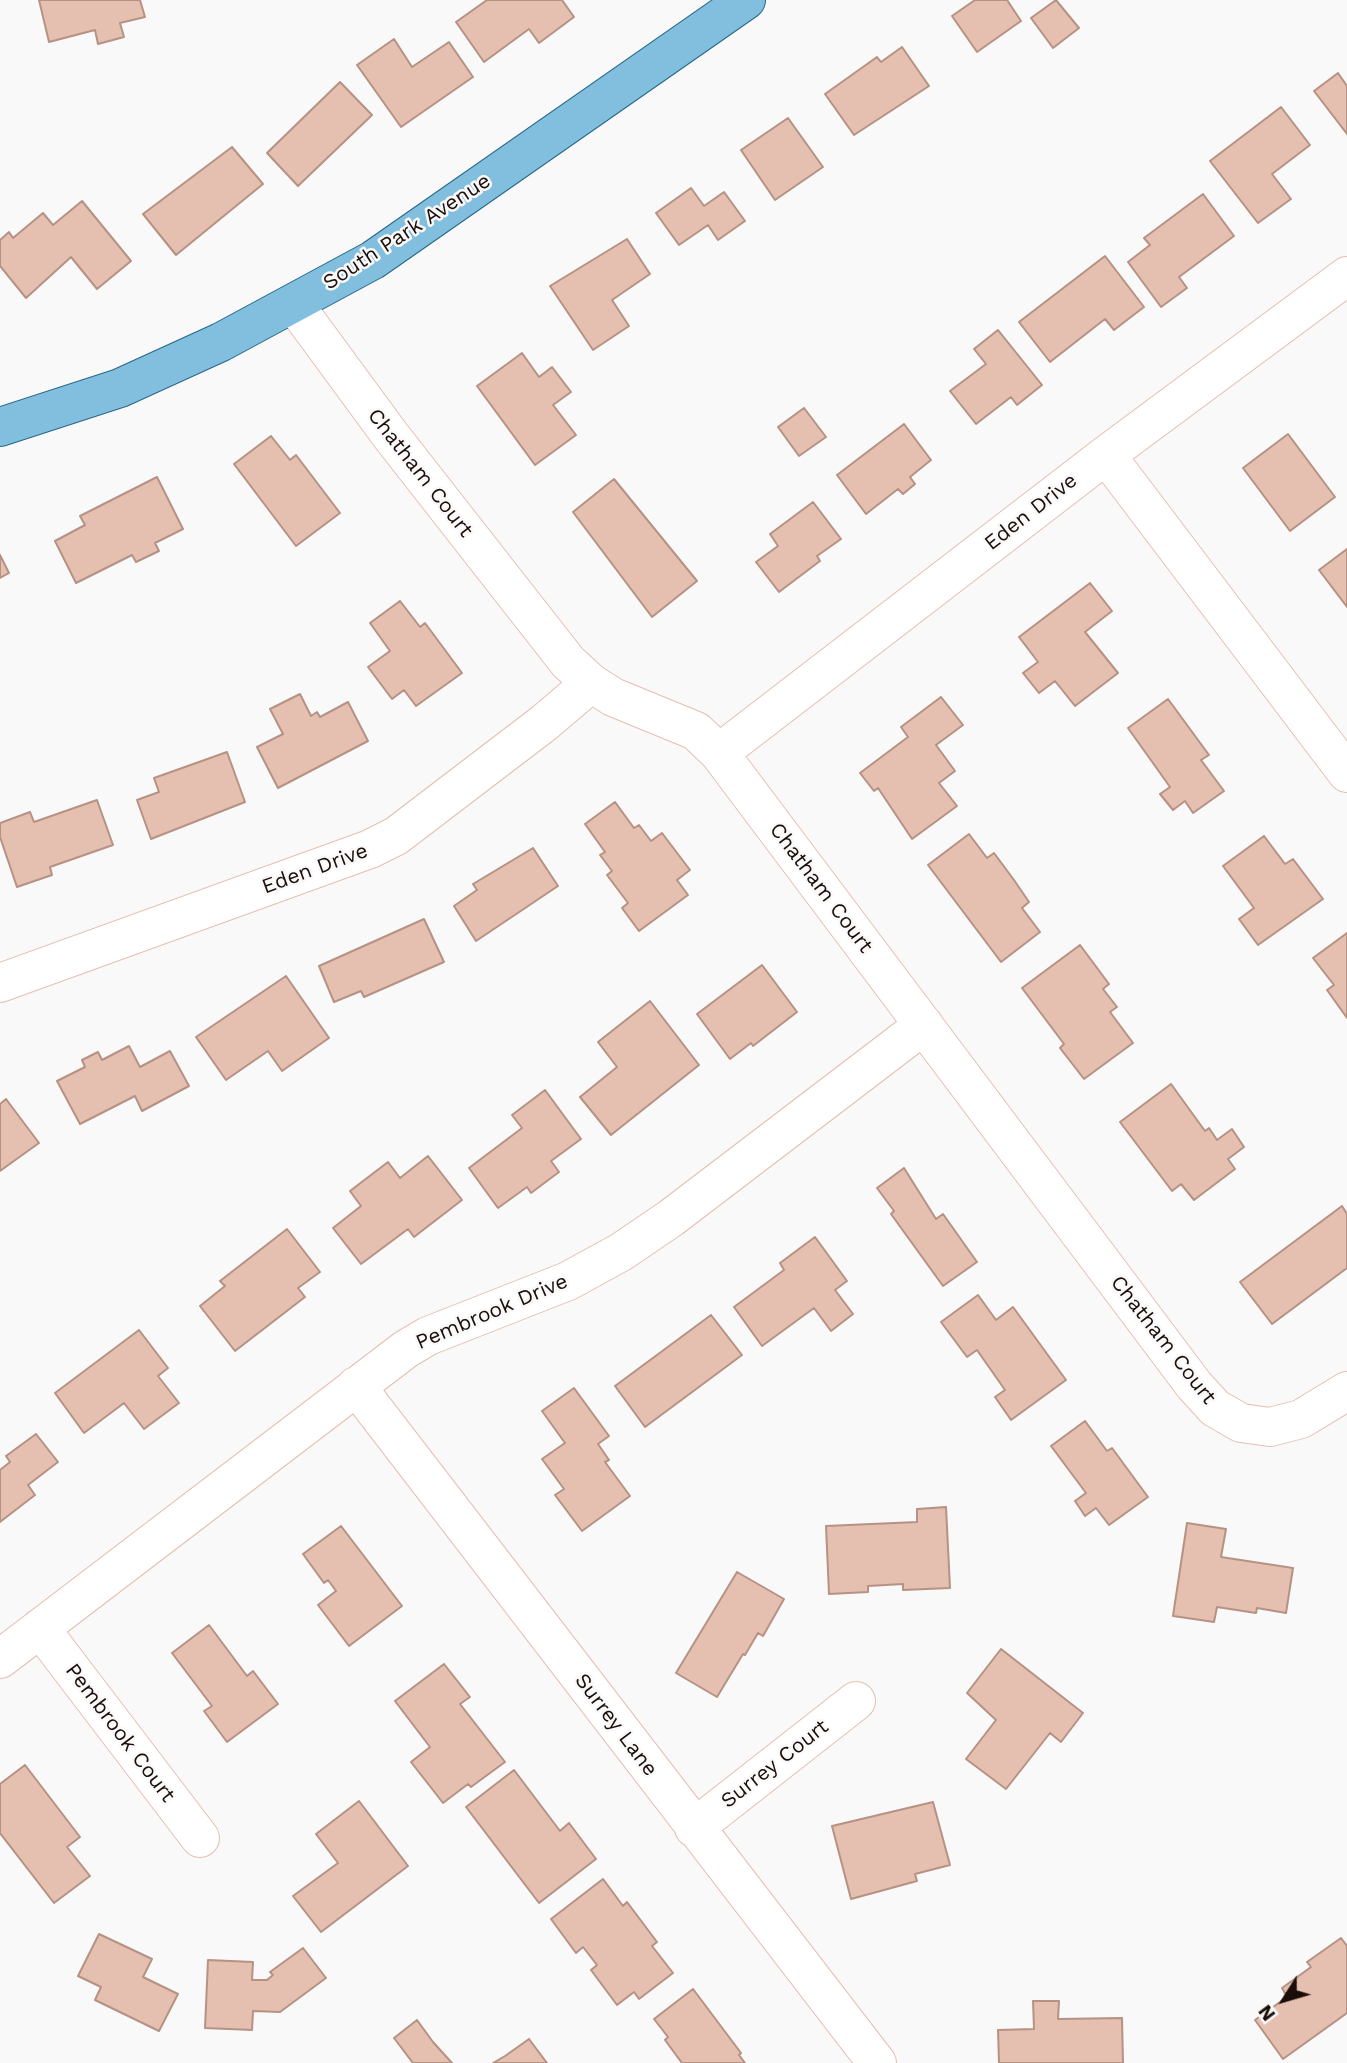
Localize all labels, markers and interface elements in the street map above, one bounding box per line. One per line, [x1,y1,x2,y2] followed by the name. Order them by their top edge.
[319,168,495,296] street label: South Park Avenue
[362,404,478,542] street label: Chatham Court
[980,468,1082,556] street label: Eden Drive
[764,818,878,958] street label: Chatham Court
[259,838,371,900] street label: Eden Drive
[412,1269,572,1355] street label: Pembrook Drive
[1105,1271,1221,1409] street label: Chatham Court
[60,1659,180,1807] street label: Pembrook Court
[569,1669,663,1781] street label: Surrey Lane
[716,1714,834,1814] street label: Surrey Court
[1249,1965,1319,2035] north arrow
[1253,2000,1280,2025] text: N

